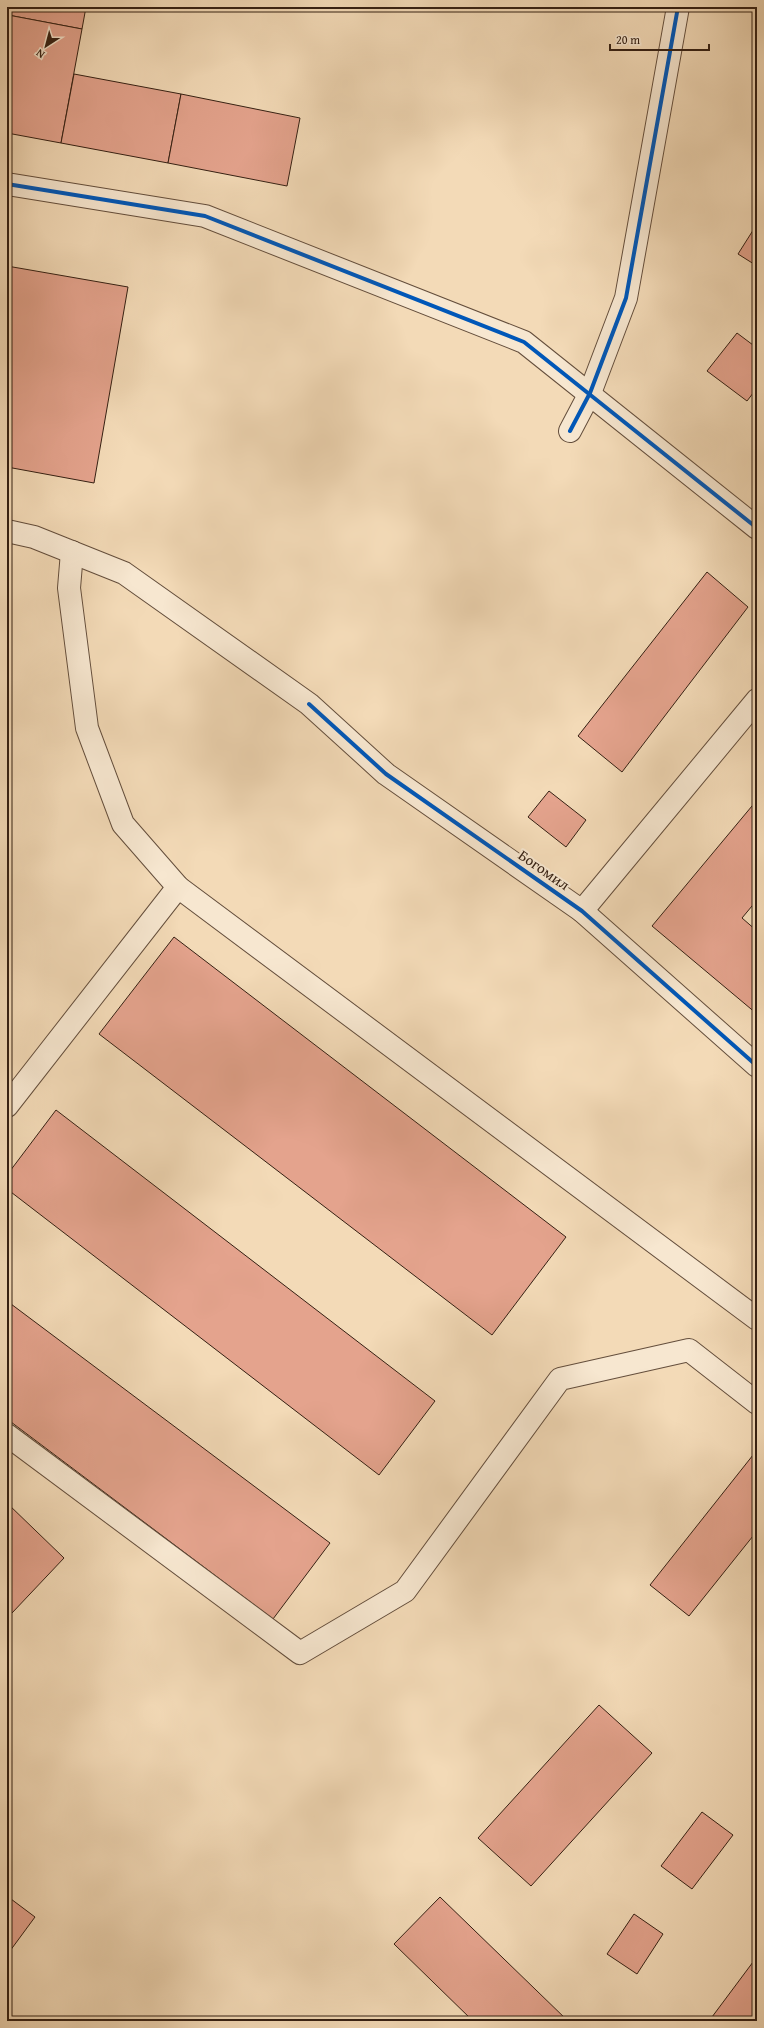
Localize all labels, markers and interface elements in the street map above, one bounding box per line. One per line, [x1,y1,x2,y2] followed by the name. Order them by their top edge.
[26,26,66,66] north arrow
[610,26,709,52] scale bar
[616,31,640,48] text: 20 m
[32,45,48,63] text: N
[514,844,574,895] street label: Богомил

